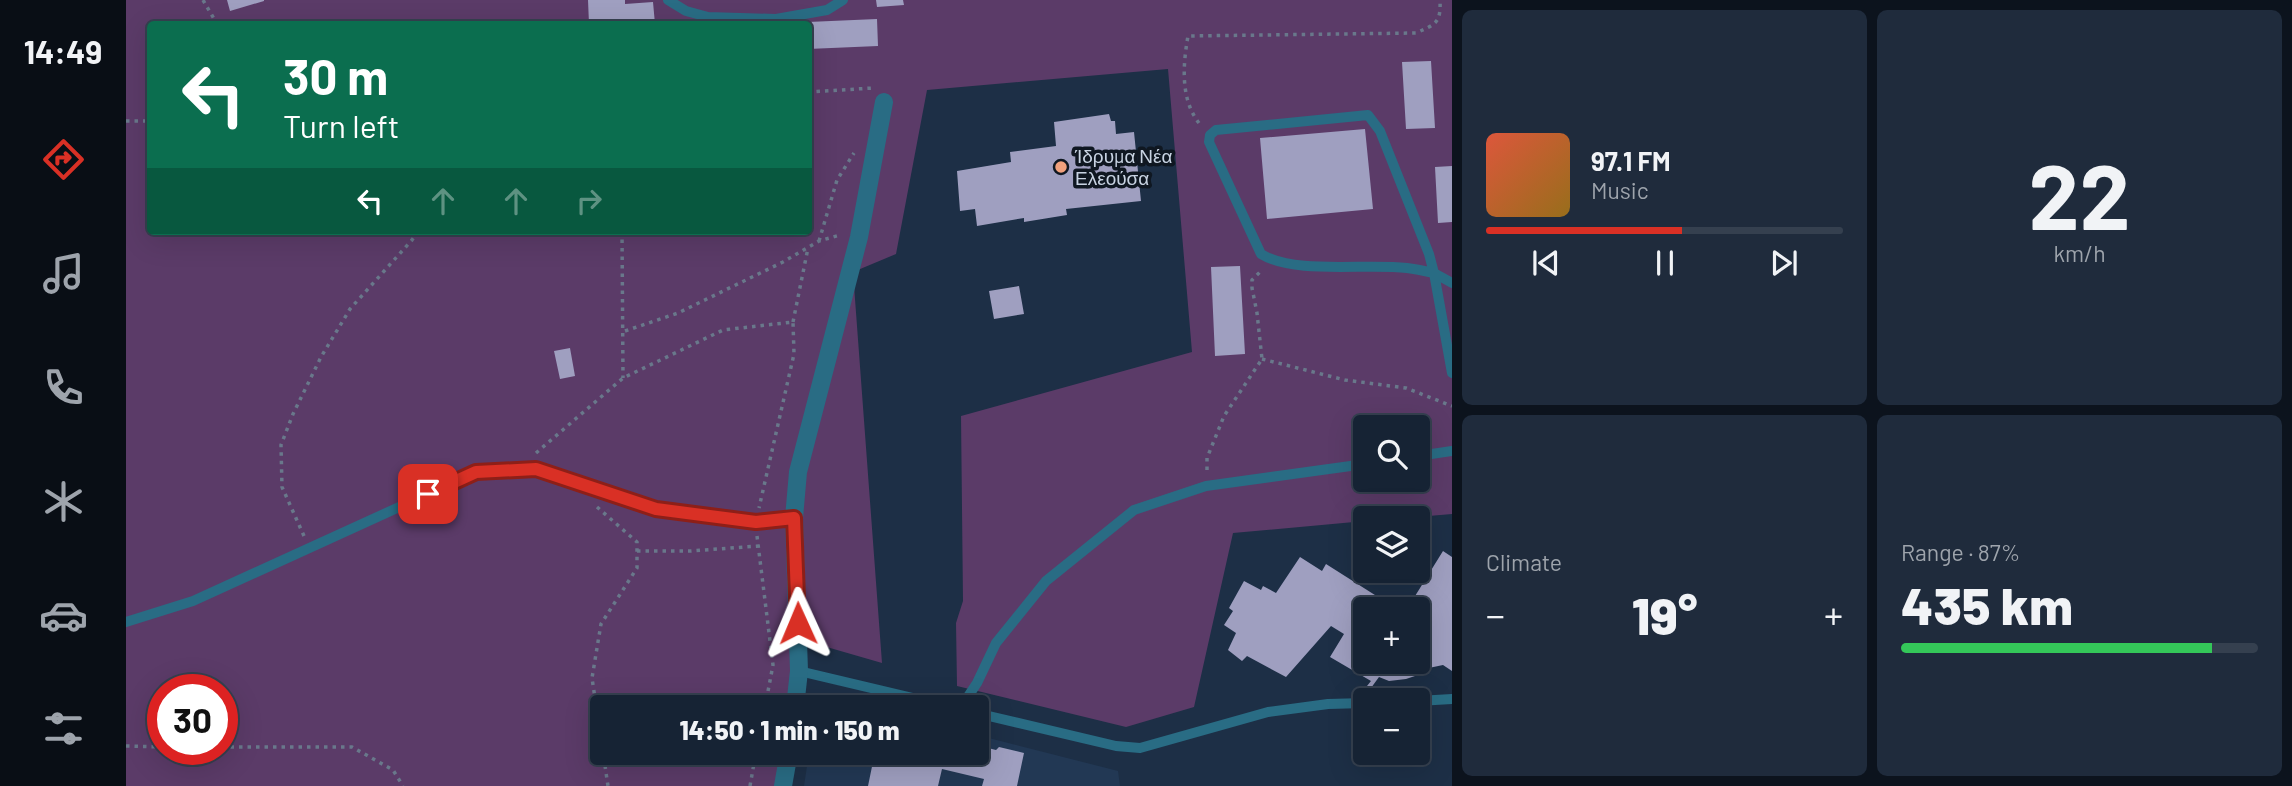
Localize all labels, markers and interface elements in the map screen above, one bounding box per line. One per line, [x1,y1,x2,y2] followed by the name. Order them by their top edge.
[24,32,102,70] text: 14:49
[283,46,388,105] text: 30 m
[168,49,259,140] icon: left
[283,106,400,144] text: Turn left
[39,135,88,184] icon: directions
[2029,139,2130,248] text: 22
[1074,144,1172,189] place label: Ίδρυμα Νέα Ελεούσα
[1591,145,1671,176] text: 97.1 FM
[1053,159,1069,175] marker: Ίδρυμα Νέα Ελεούσα
[1591,176,1649,204] text: Music
[351,182,389,220] icon: left
[424,182,462,220] icon: ahead
[497,182,535,220] icon: ahead
[570,182,608,220] icon: right
[2053,239,2106,267] text: km/h
[1527,244,1565,282] icon: previous
[1646,244,1684,282] icon: pause
[1765,244,1803,282] icon: next
[39,249,88,298] icon: music
[39,363,88,412] icon: phone
[1353,415,1430,765] map controls
[1353,415,1430,492] button: search
[398,464,458,524] pin
[409,475,447,513] icon: arrive
[39,477,88,526] icon: climate
[1353,506,1430,583] button: layers
[1901,538,2020,566] text: Range · 87%
[1486,548,1562,576] text: Climate
[1901,573,2073,635] text: 435 km
[1632,583,1697,645] text: 19°
[761,586,835,660] position arrow
[39,591,88,640] icon: car
[1486,591,1505,637] text: −
[1824,591,1843,637] text: +
[1353,597,1430,674] button: +
[147,674,238,765] speed limit sign: 30
[1353,688,1430,765] button: −
[39,704,88,753] icon: filters
[679,714,900,745] text: 14:50 · 1 min · 150 m

